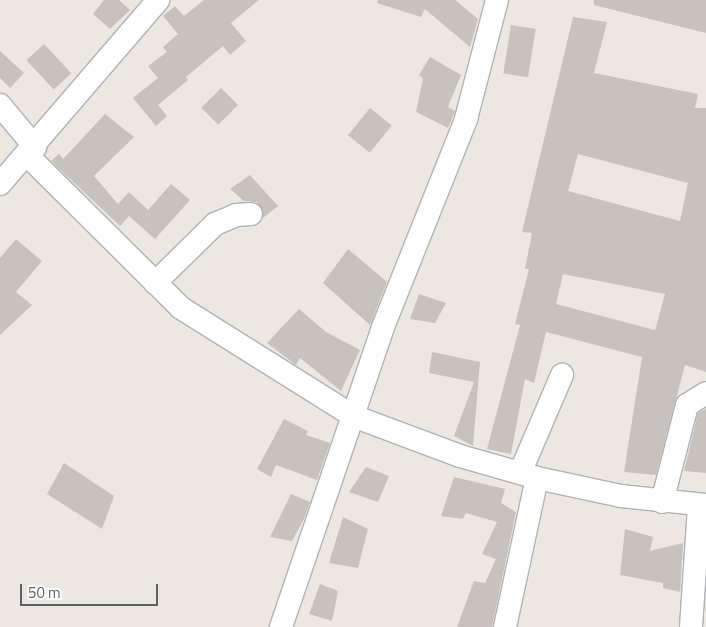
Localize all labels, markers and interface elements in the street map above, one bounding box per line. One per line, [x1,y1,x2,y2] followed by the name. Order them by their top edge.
[22,574,160,606] scale bar
[28,581,61,604] text: 50 m

